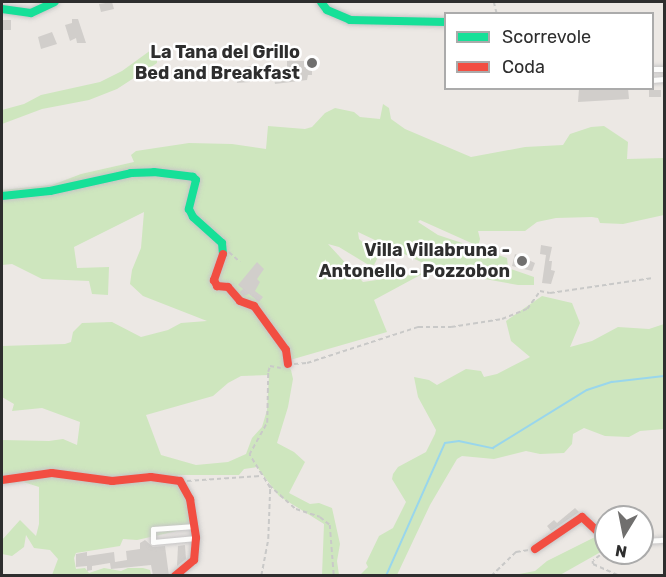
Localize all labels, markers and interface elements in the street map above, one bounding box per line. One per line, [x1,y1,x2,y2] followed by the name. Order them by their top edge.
[444,12,654,90] legend
[502,26,591,48] text: Scorrevole
[135,42,300,84] place label: La Tana del Grillo Bed and Breakfast
[305,56,319,70] marker: La Tana del Grillo Bed and Breakfast
[502,56,545,78] text: Coda
[319,240,510,282] place label: Villa Villabruna - Antonello - Pozzobon
[515,254,529,268] marker: Villa Villabruna - Antonello - Pozzobon
[594,505,654,565] north arrow
[614,541,628,562] text: N

